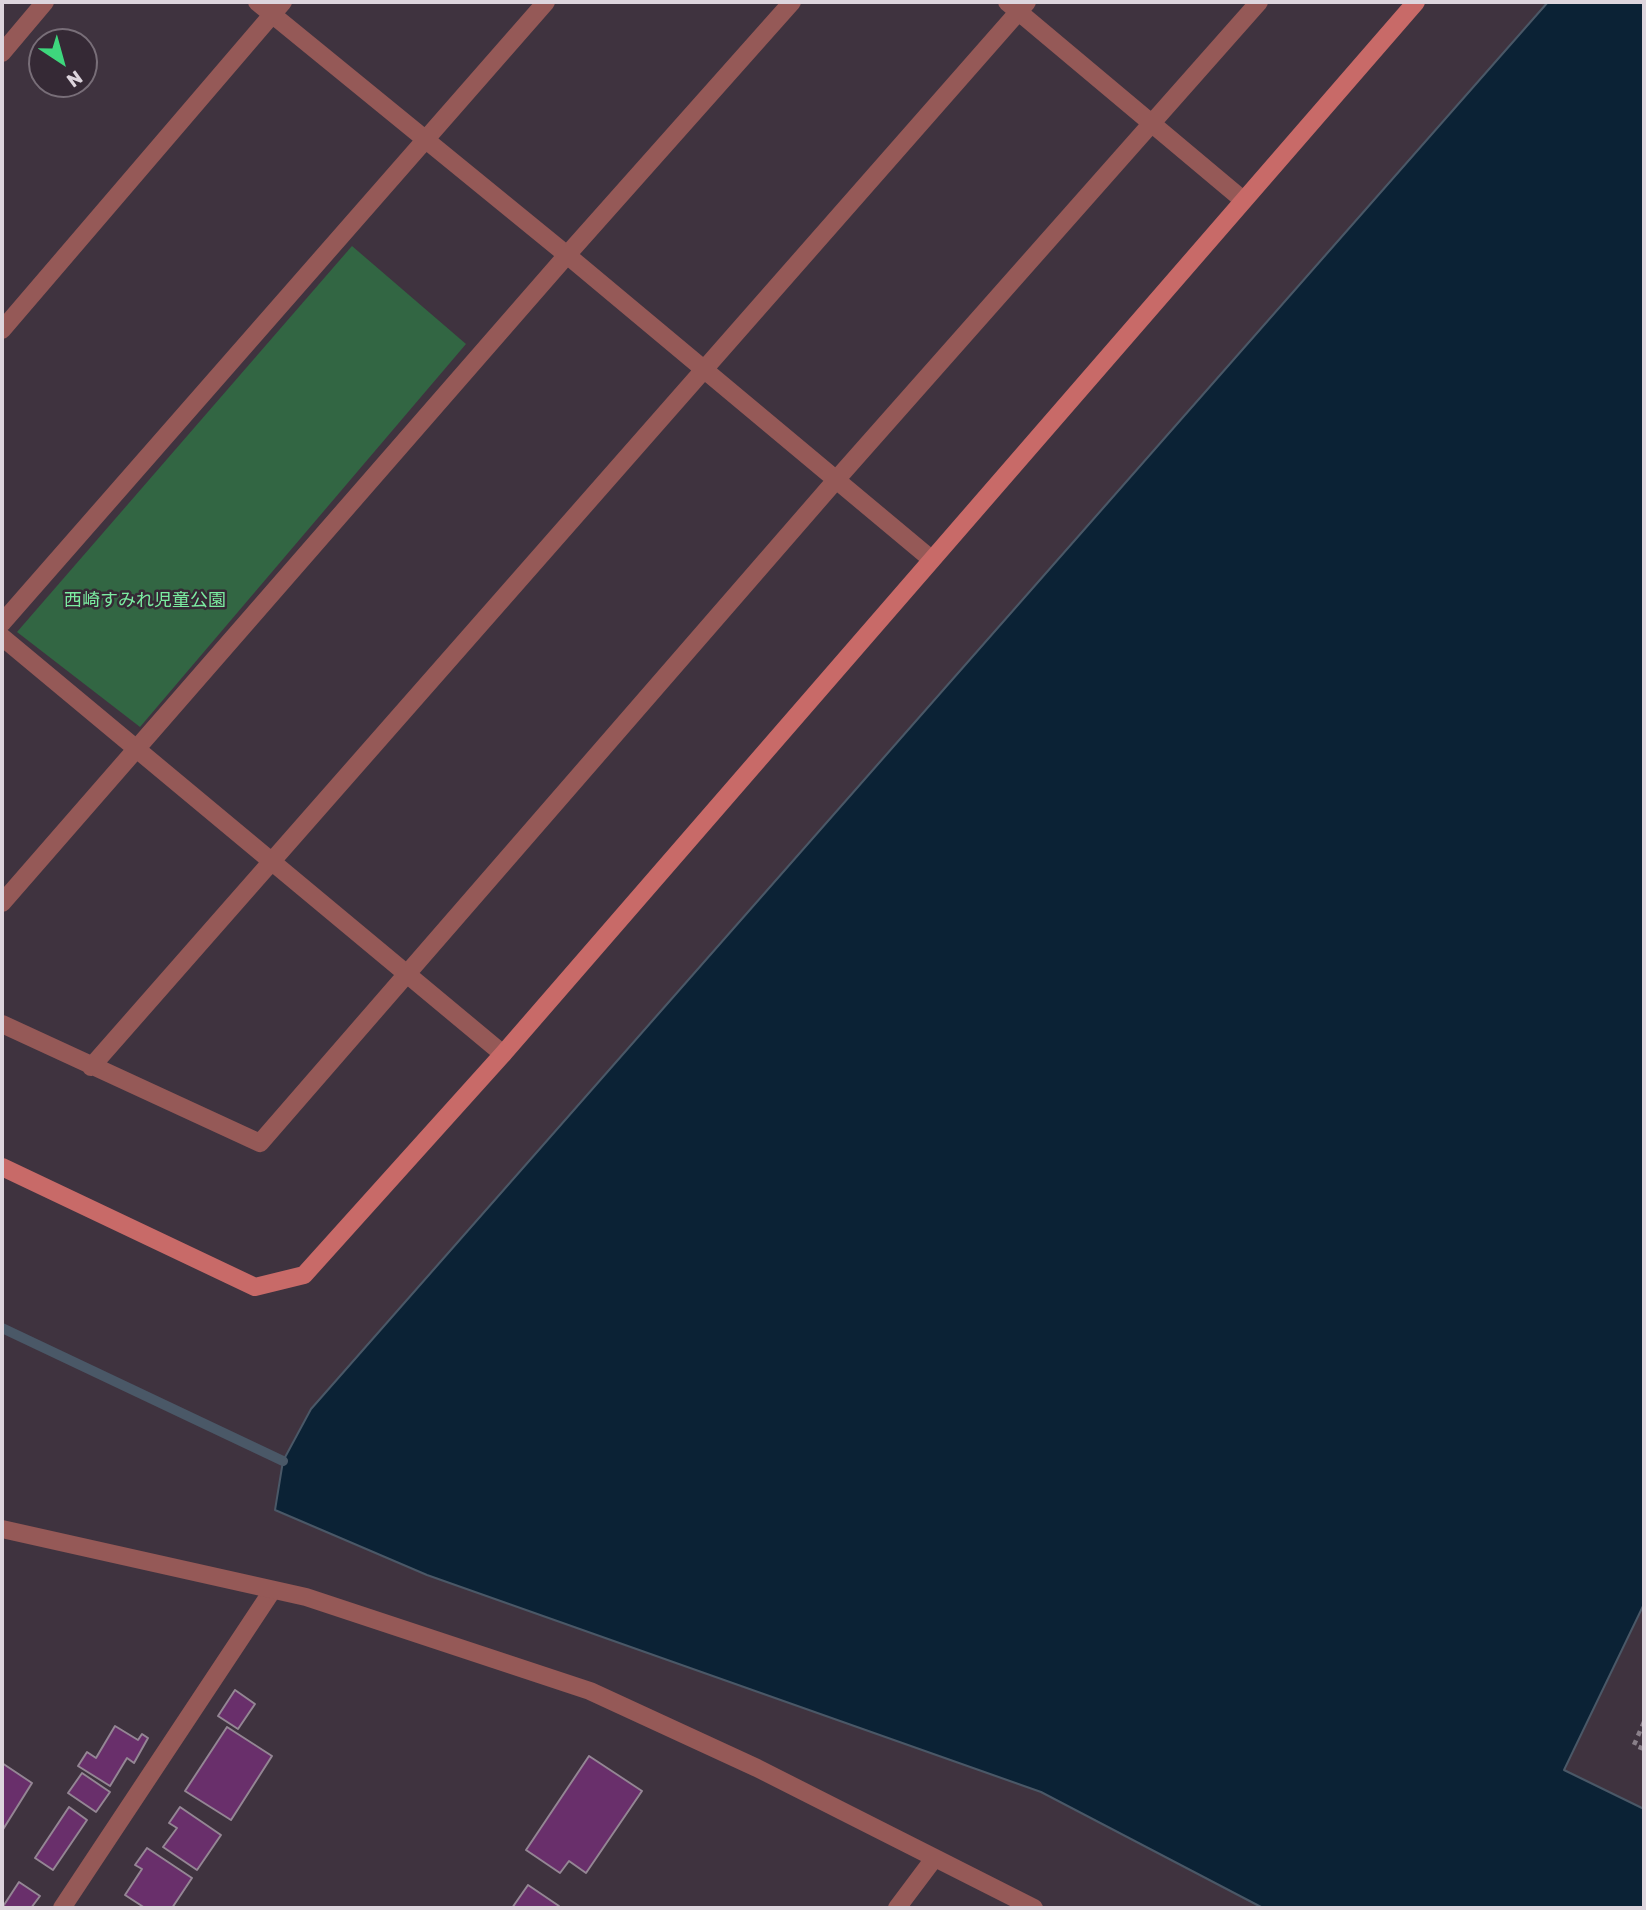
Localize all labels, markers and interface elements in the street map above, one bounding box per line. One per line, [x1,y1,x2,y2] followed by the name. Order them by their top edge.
[28,28,98,98] north arrow
[62,65,87,92] text: N
[64,590,226,612] park label: 西崎すみれ児童公園

